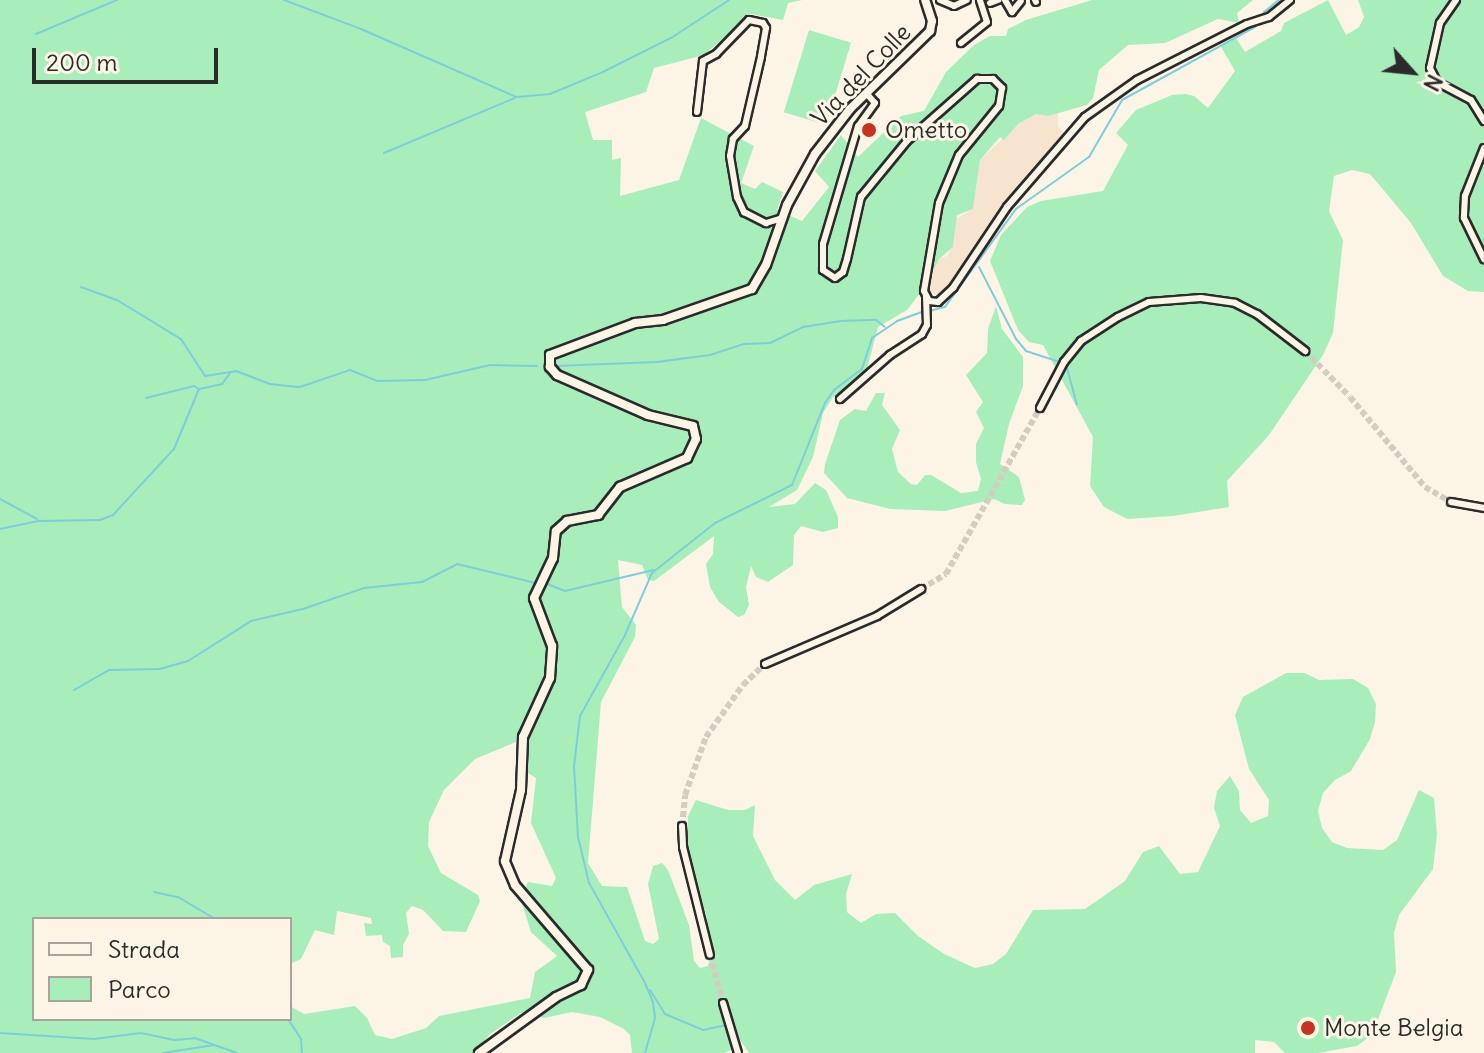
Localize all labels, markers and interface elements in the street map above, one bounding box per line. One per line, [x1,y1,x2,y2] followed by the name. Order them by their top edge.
[805,18,917,132] street label: Via del Colle
[36,32,222,82] scale bar
[1372,32,1452,112] north arrow
[46,47,118,77] text: 200 m
[1417,70,1449,96] text: N
[885,116,967,144] place label: Ometto
[860,121,878,139] marker: Ometto
[32,917,292,1021] legend
[108,934,180,964] text: Strada
[108,974,171,1004] text: Parco
[1324,1014,1463,1042] place label: Monte Belgia
[1299,1019,1317,1037] marker: Monte Belgia

